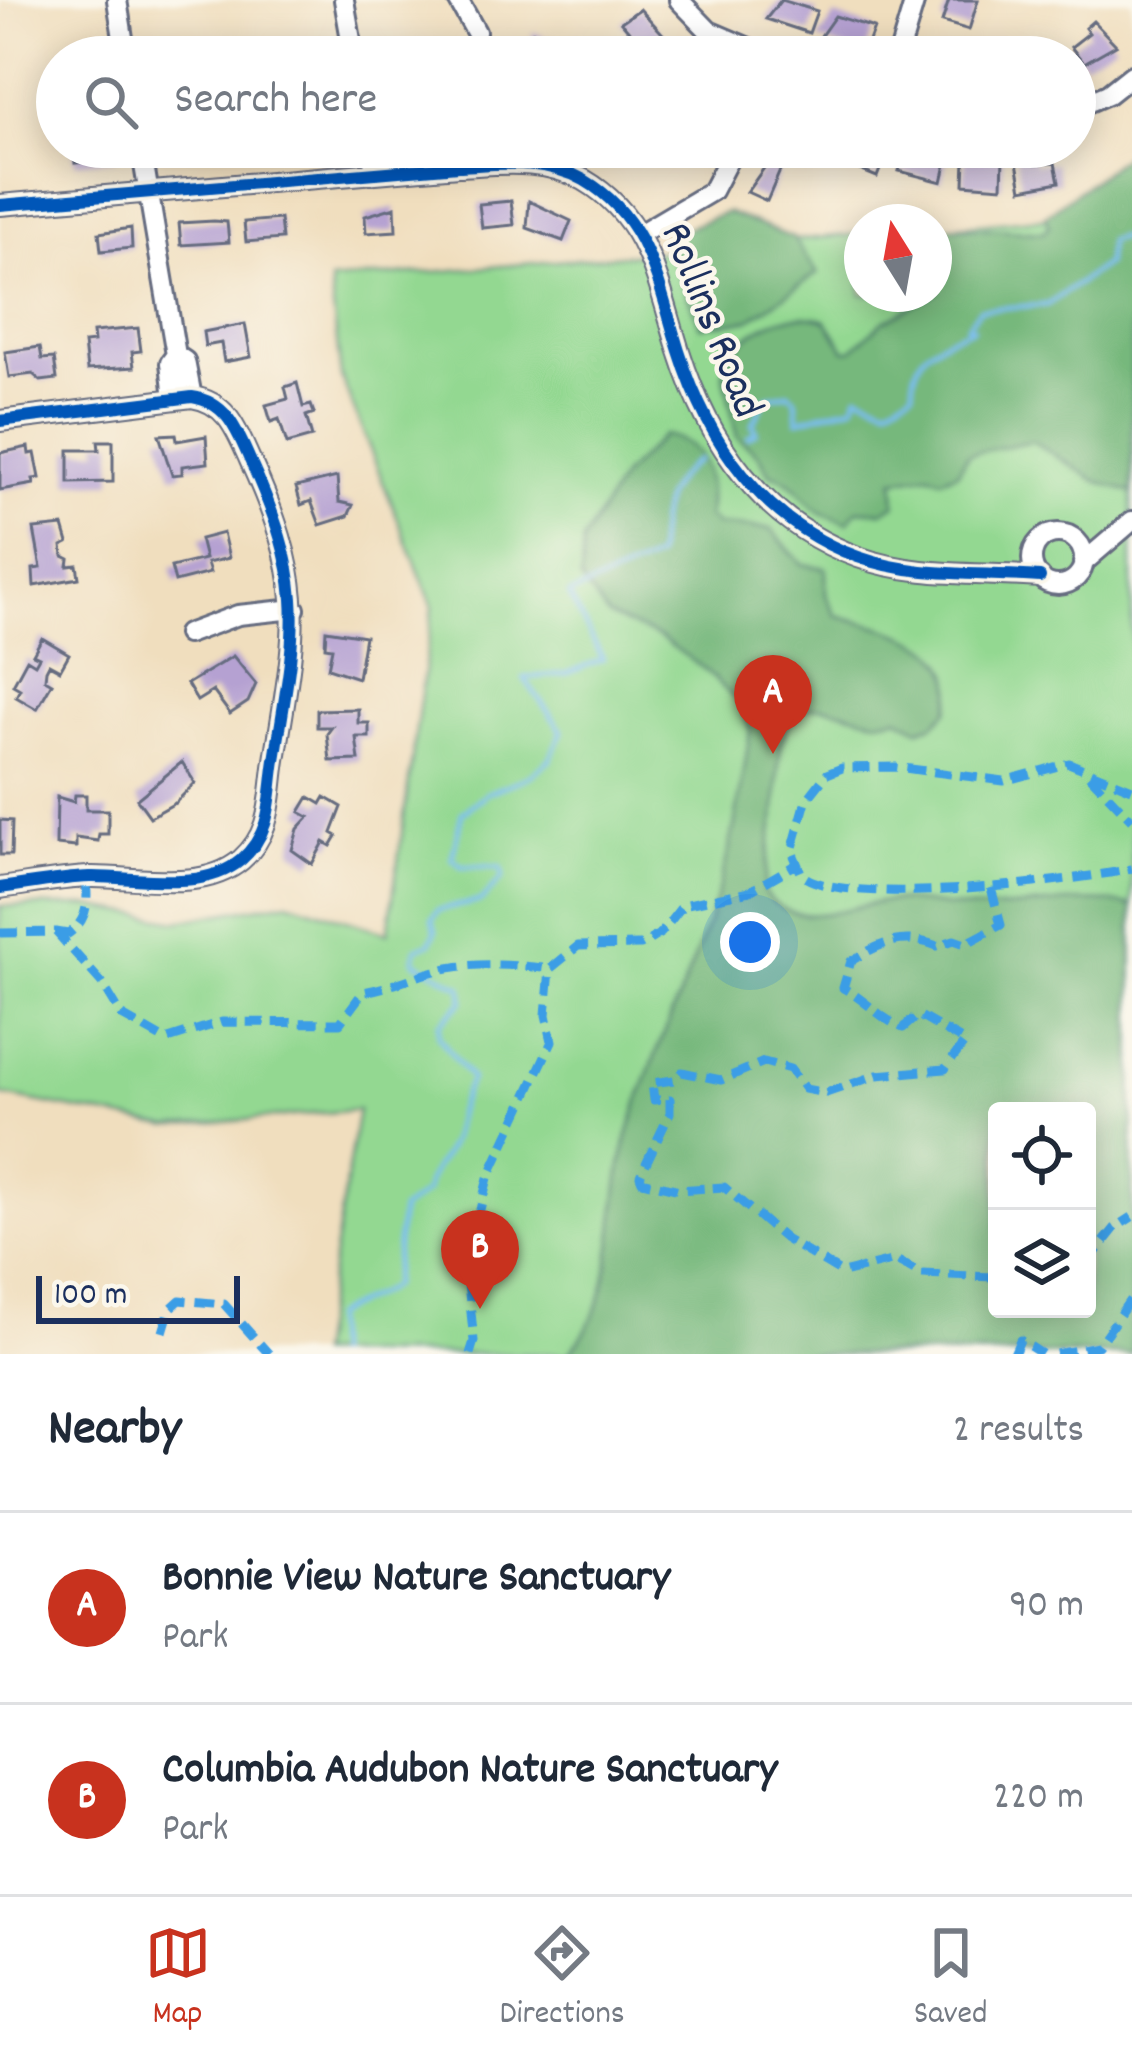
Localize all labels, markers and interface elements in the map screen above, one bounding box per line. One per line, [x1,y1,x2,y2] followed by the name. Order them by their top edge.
[36,36,1096,168] search box
[78,69,144,135] icon: search
[174,70,377,134] text: Search here
[844,204,952,312] north arrow
[641,214,777,428] street label: Rollins Road
[734,655,812,754] pin: A
[720,912,780,972] your location
[988,1102,1096,1318] map controls
[988,1102,1096,1210] button: locate
[441,1210,519,1309] pin: B
[988,1210,1096,1318] button: layers
[36,1270,240,1323] scale bar
[54,1273,127,1320] text: 100 m
[48,1396,181,1468] text: Nearby
[953,1405,1084,1460] text: 2 results
[162,1548,670,1612] text: Bonnie View Nature Sanctuary
[76,1580,98,1635] text: A
[1009,1580,1084,1635] text: 90 m
[162,1612,228,1667] text: Park
[162,1740,777,1804] text: Columbia Audubon Nature Sanctuary
[78,1772,96,1827] text: B
[993,1772,1084,1827] text: 220 m
[162,1804,228,1859] text: Park
[145,1920,211,2039] tab: Map
[500,1920,625,2039] tab: Directions
[914,1920,987,2039] tab: Saved

